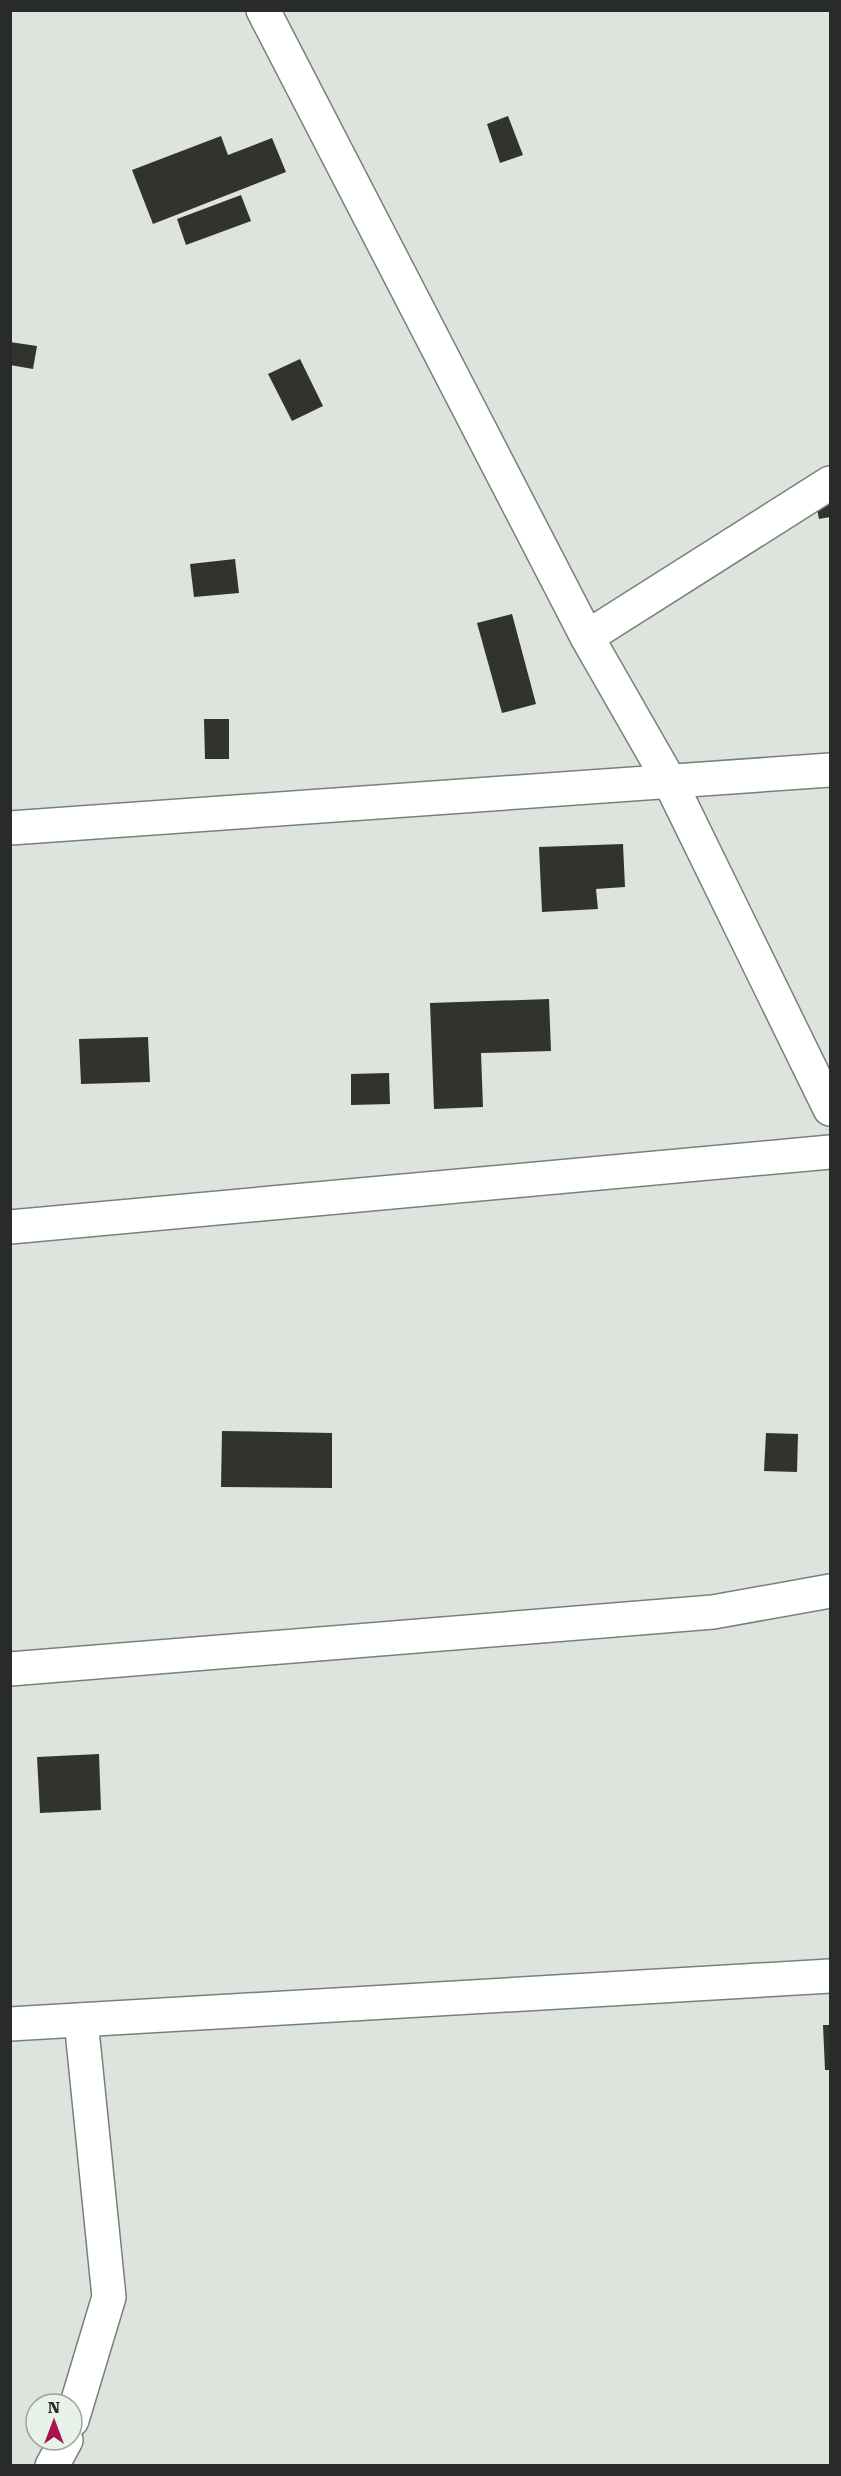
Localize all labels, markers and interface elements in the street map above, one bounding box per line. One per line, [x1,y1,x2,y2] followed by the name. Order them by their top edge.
[24,2392,84,2452] north arrow
[48,2398,60,2417] text: N

